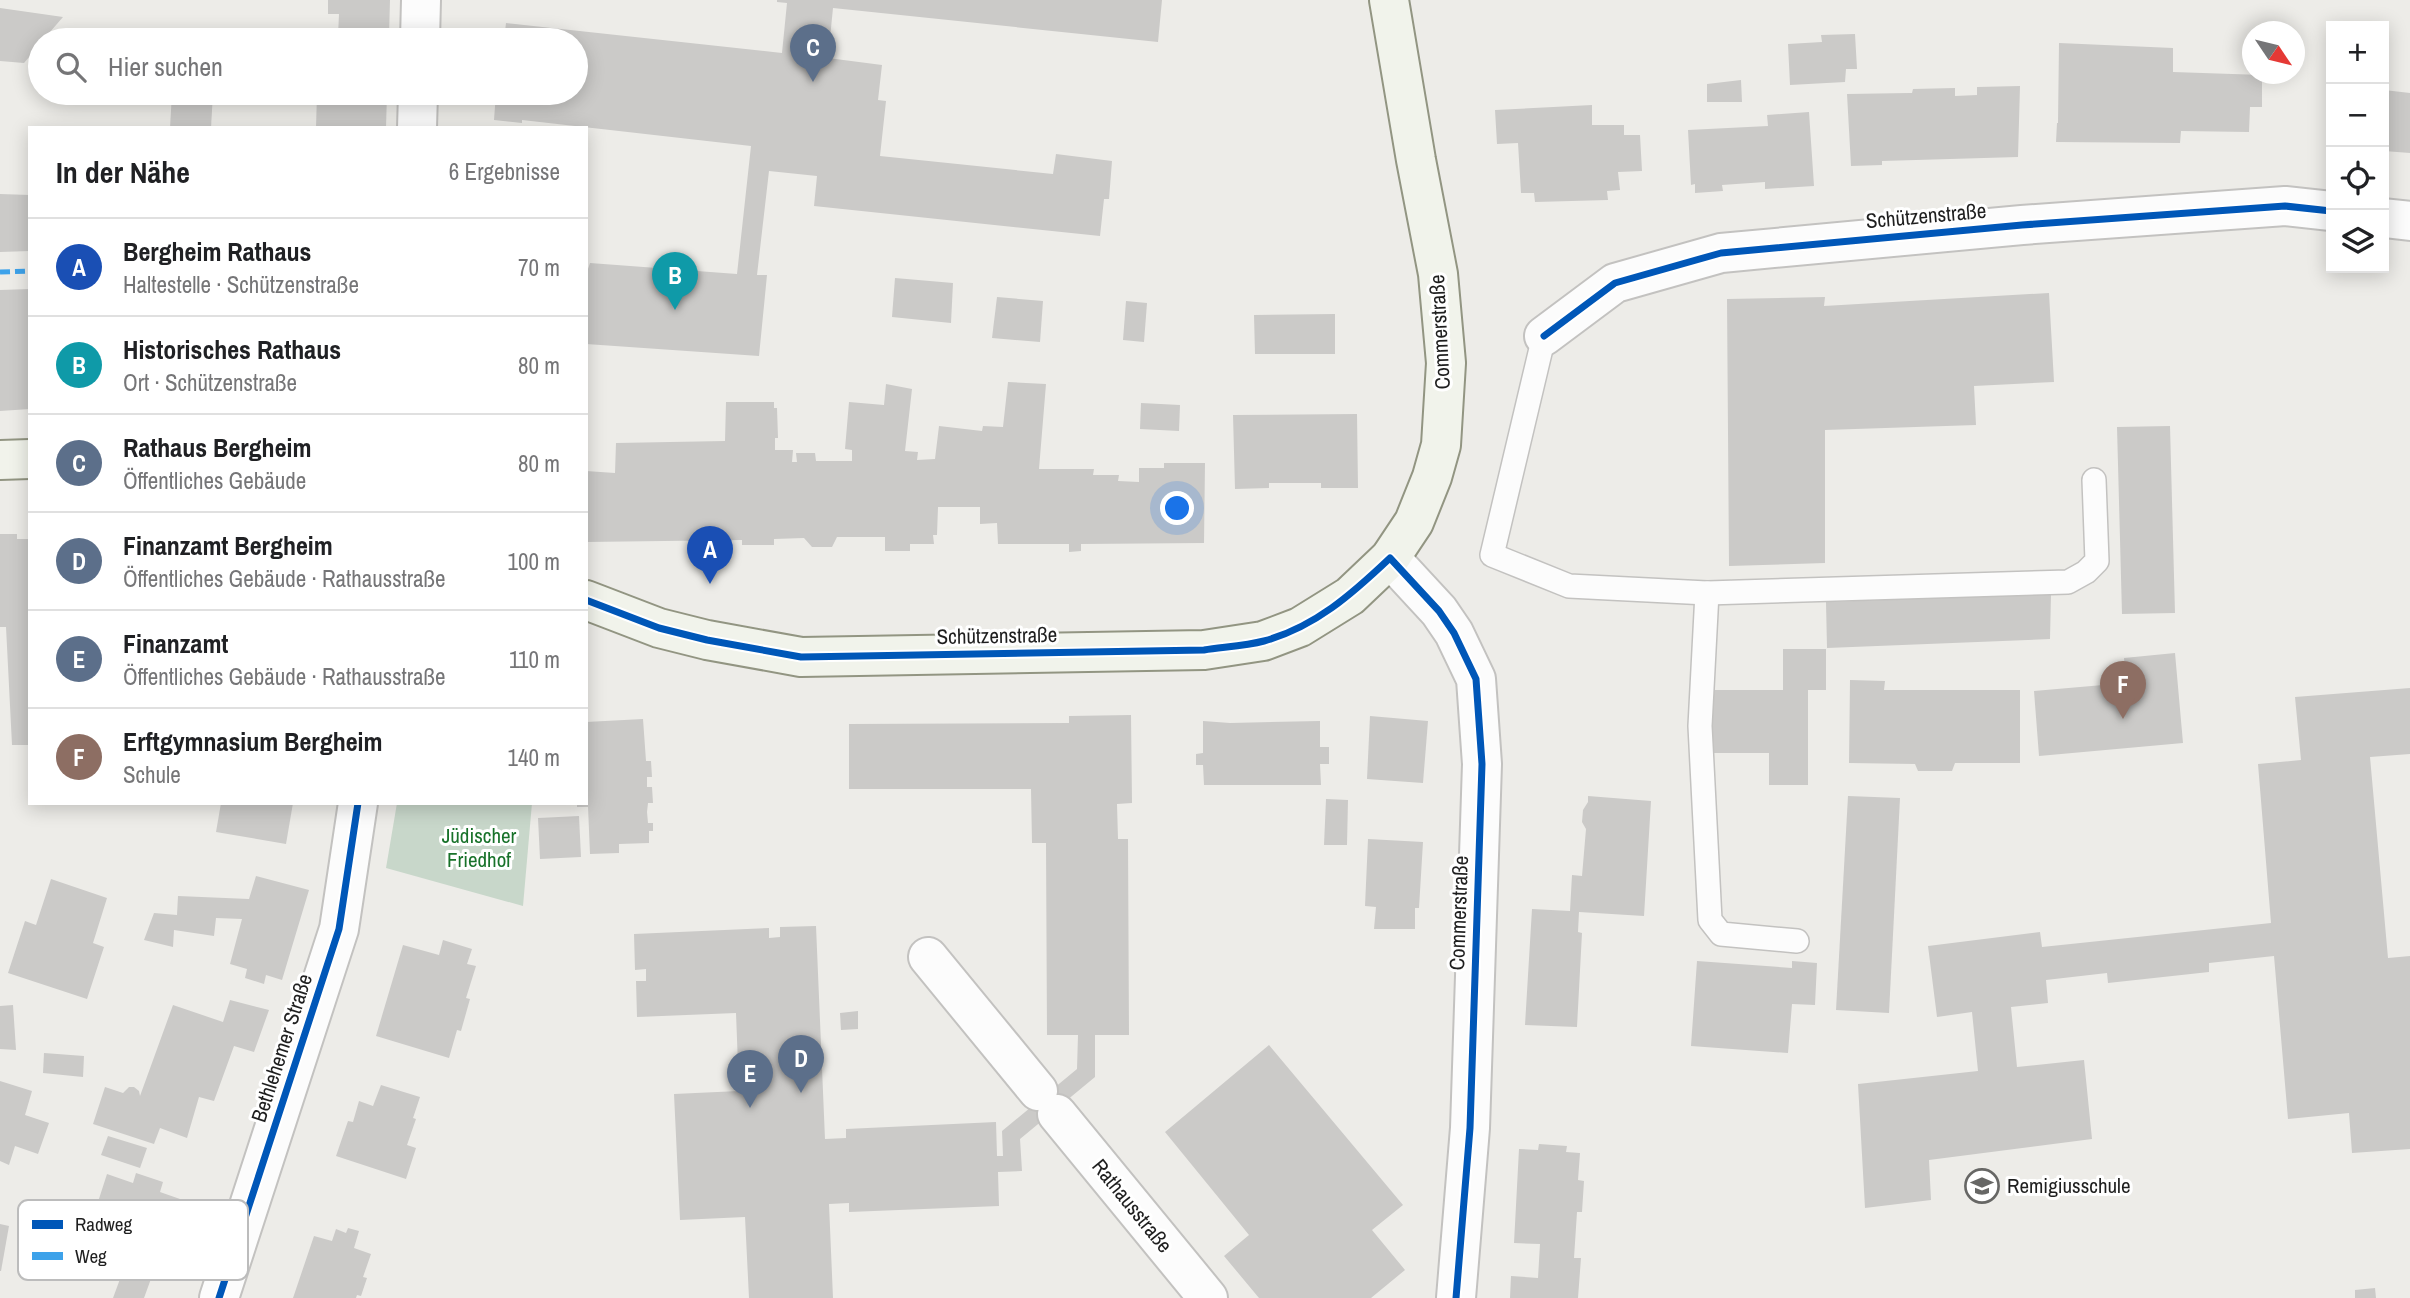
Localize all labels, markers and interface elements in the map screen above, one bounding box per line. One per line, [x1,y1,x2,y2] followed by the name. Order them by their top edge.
[2242,21,2305,84] north arrow
[2326,21,2389,273] map controls
[2326,21,2389,84] button: +
[790,24,836,82] pin: C
[28,28,588,105] search box
[52,48,90,86] icon: search
[108,49,223,84] text: Hier suchen
[2326,84,2389,147] button: −
[2326,147,2389,210] button: locate
[56,152,190,192] text: In der Nähe
[449,156,560,187] text: 6 Ergebnisse
[1865,196,1987,235] street label: Schützenstraße
[2326,210,2389,273] button: layers
[123,234,311,269] text: Bergheim Rathaus
[72,252,86,283] text: A
[518,252,560,283] text: 70 m
[652,252,698,310] pin: B
[123,269,359,300] text: Haltestelle · Schützenstraße
[1422,274,1457,390] street label: Commerstraße
[123,332,341,367] text: Historisches Rathaus
[72,350,86,381] text: B
[518,350,560,381] text: 80 m
[123,367,297,398] text: Ort · Schützenstraße
[123,430,311,465] text: Rathaus Bergheim
[72,448,86,479] text: C
[518,448,560,479] text: 80 m
[123,465,306,496] text: Öffentliches Gebäude
[1160,491,1194,525] your location
[687,526,733,584] pin: A
[123,528,333,563] text: Finanzamt Bergheim
[72,546,86,577] text: D
[508,546,560,577] text: 100 m
[123,563,446,594] text: Öffentliches Gebäude · Rathausstraße
[936,620,1058,651] street label: Schützenstraße
[123,626,228,661] text: Finanzamt
[73,644,85,675] text: E
[509,644,560,675] text: 110 m
[123,661,446,692] text: Öffentliches Gebäude · Rathausstraße
[2100,661,2146,719] pin: F
[123,724,382,759] text: Erftgymnasium Bergheim
[73,742,85,773] text: F
[508,742,560,773] text: 140 m
[123,759,181,790] text: Schule
[442,821,517,874] park label: Jüdischer Friedhof
[1442,855,1475,971] street label: Commerstraße
[244,970,319,1126] street label: Bethlehemer Straße
[778,1035,824,1093] pin: D
[727,1050,773,1108] pin: E
[1086,1153,1179,1259] street label: Rathausstraße
[1963,1167,2001,1205] school or university icon: Remigiusschule
[2007,1171,2130,1200] place label: Remigiusschule
[18,1200,248,1280] legend
[75,1211,132,1237] text: Radweg
[75,1243,107,1269] text: Weg

